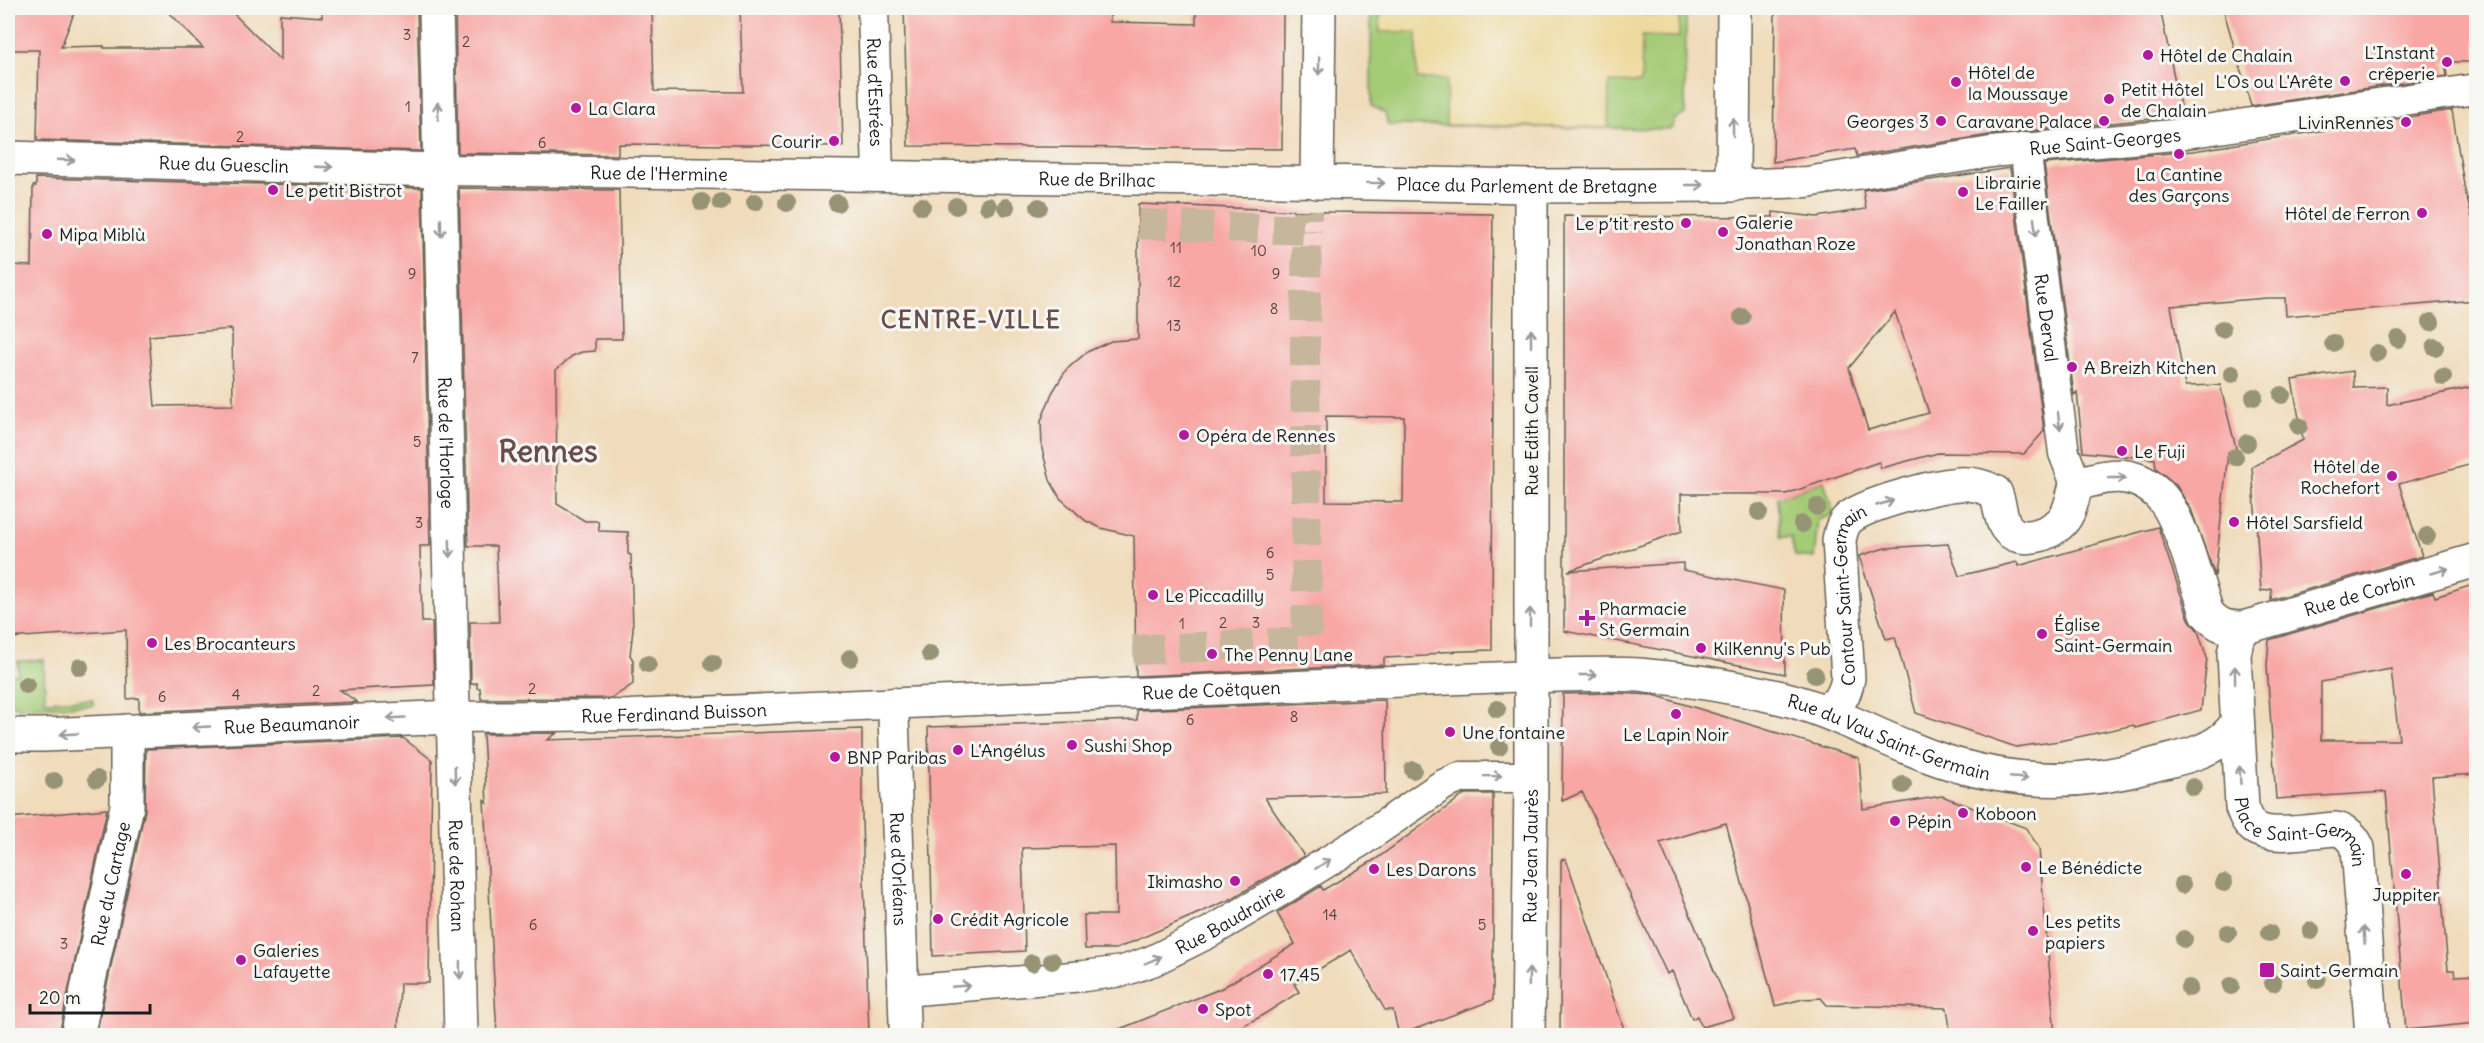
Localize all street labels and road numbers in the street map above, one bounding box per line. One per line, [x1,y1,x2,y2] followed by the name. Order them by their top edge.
[862,37,889,147] street label: Rue d'Estrées
[2028,122,2182,160] street label: Rue Saint-Georges
[159,151,289,177] street label: Rue du Guesclin
[590,161,728,185] street label: Rue de l'Hermine
[1038,167,1156,191] street label: Rue de Brilhac
[1396,172,1657,198] street label: Place du Parlement de Bretagne
[2030,272,2064,363] street label: Rue Derval
[1520,366,1543,496] street label: Rue Edith Cavell
[433,377,460,509] street label: Rue de l'Horloge
[1827,499,1870,688] street label: Contour Saint-Germain
[2301,567,2417,621] street label: Rue de Corbin
[1142,675,1281,704] street label: Rue de Coëtquen
[1785,688,1992,785] street label: Rue du Vau Saint-Germain
[581,698,767,727] street label: Rue Ferdinand Buisson
[223,710,361,739] street label: Rue Beaumanoir
[1518,789,1542,923] street label: Rue Jean Jaurès
[2230,796,2371,868] street label: Place Saint-Germain
[885,812,913,926] street label: Rue d'Orléans
[85,819,135,948] street label: Rue du Cartage
[444,819,470,932] street label: Rue de Rohan
[1172,879,1289,959] street label: Rue Baudrairie

